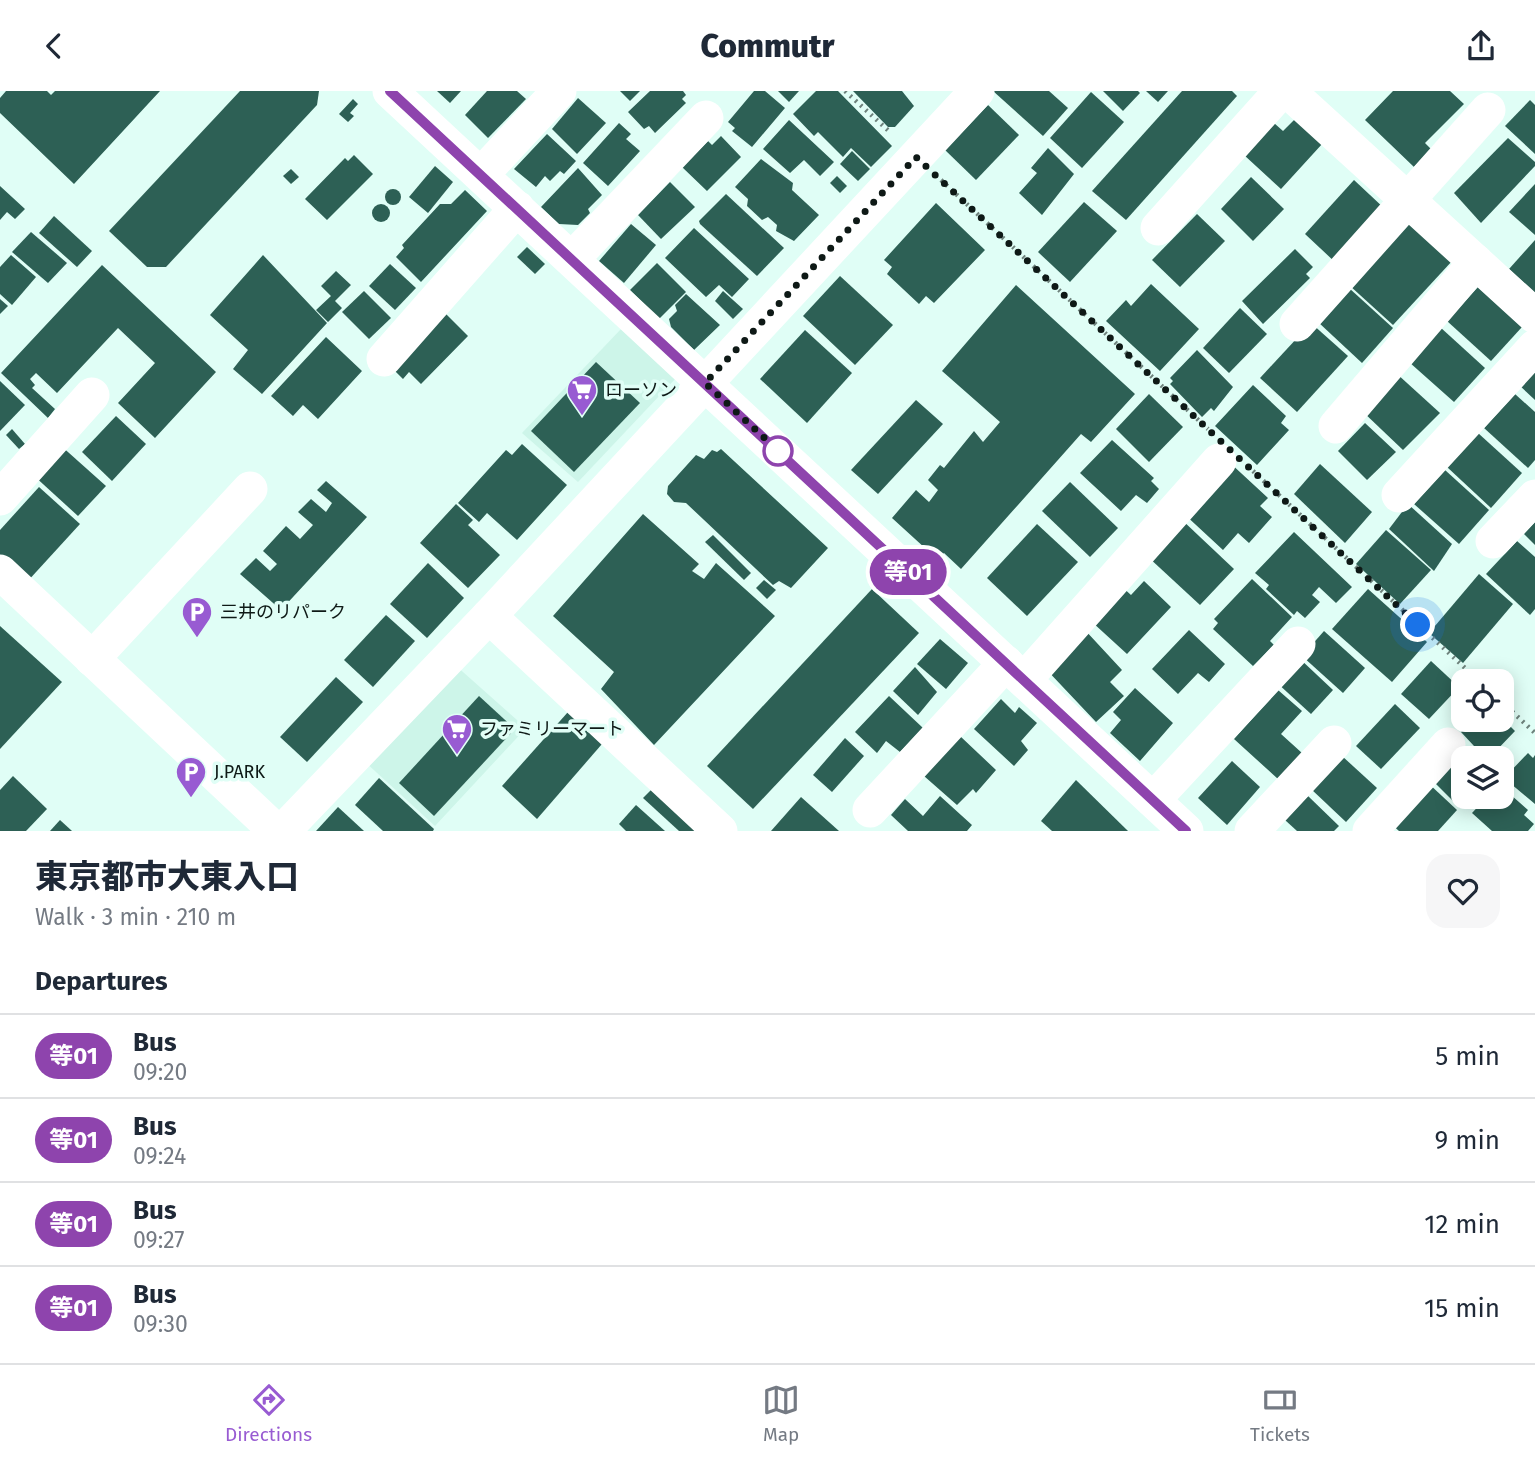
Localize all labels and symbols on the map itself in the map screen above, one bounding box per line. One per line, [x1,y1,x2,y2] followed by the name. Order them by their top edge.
[565,373,599,417] supermarket icon: ローソン
[605,379,677,401] place label: ローソン
[763,436,793,466] unlabelled marker
[868,549,948,595] line badge: 等01
[180,595,214,639] parking icon: 三井のリパーク
[220,601,346,623] place label: 三井のリパーク
[1400,607,1435,642] your location
[440,712,474,756] supermarket icon: ファミリーマート
[480,718,624,740] place label: ファミリーマート
[174,755,208,799] parking icon: J.PARK
[214,761,265,783] place label: J.PARK

